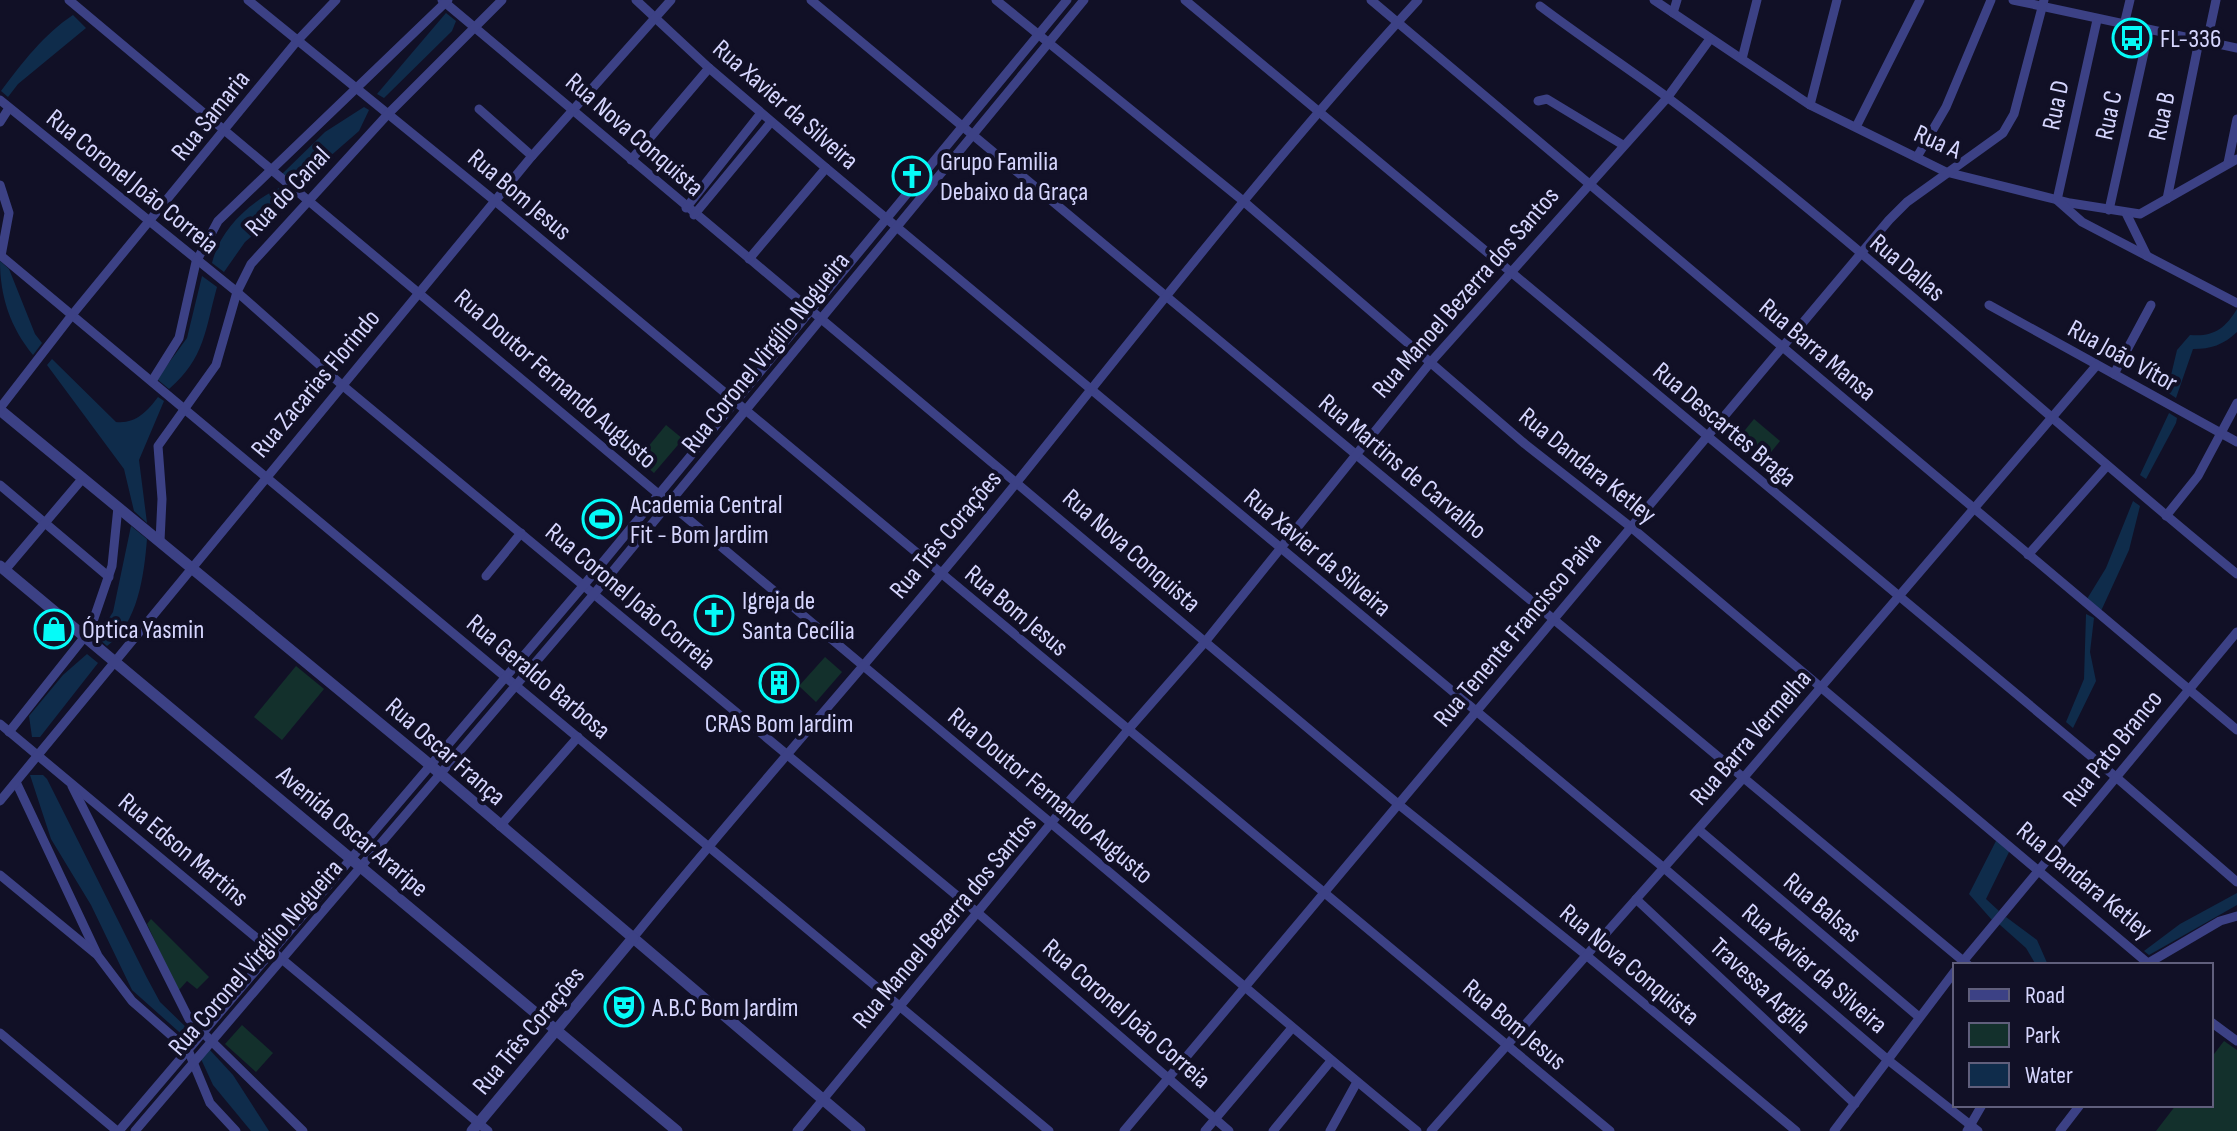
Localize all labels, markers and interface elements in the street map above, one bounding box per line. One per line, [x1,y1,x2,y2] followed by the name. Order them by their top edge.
[2111,17,2153,59] bus stop icon: FL-336
[2160,24,2221,55] place label: FL-336
[706,34,864,177] street label: Rua Xavier da Silveira
[165,65,257,167] street label: Rua Samaria
[559,67,709,203] street label: Rua Nova Conquista
[2036,78,2077,133] street label: Rua D
[2089,88,2130,143] street label: Rua C
[2142,89,2183,143] street label: Rua B
[40,103,224,261] street label: Rua Coronel João Correia
[1909,118,1966,167] street label: Rua A
[239,141,337,243] street label: Rua do Canal
[461,143,577,247] street label: Rua Bom Jesus
[940,147,1088,208] place label: Grupo Familia Debaixo da Graça
[891,155,933,197] church icon: Grupo Familia Debaixo da Graça
[1366,181,1566,405] street label: Rua Manoel Bezerra dos Santos
[1863,228,1951,309] street label: Rua Dallas
[676,246,857,460] street label: Rua Coronel Virgílio Nogueira
[447,283,663,475] street label: Rua Doutor Fernando Augusto
[1752,292,1882,408] street label: Rua Barra Mansa
[245,304,387,464] street label: Rua Zacarias Florindo
[2062,314,2183,399] street label: Rua João Vítor
[1646,356,1802,494] street label: Rua Descartes Braga
[1312,388,1492,546] street label: Rua Martins de Carvalho
[1512,401,1662,531] street label: Rua Dandara Ketley
[884,465,1009,605] street label: Rua Três Corações
[1056,483,1206,619] street label: Rua Nova Conquista
[1237,483,1397,624] street label: Rua Xavier da Silveira
[629,490,783,551] place label: Academia Central Fit - Bom Jardim
[581,498,623,540] sports icon: Academia Central Fit - Bom Jardim
[539,517,721,677] street label: Rua Coronel João Correia
[1428,526,1609,734] street label: Rua Tenente Francisco Paiva
[958,559,1074,663] street label: Rua Bom Jesus
[742,586,855,647] place label: Igreja de Santa Cecília
[693,594,735,636] church icon: Igreja de Santa Cecília
[33,608,75,650] shop icon: Óptica Yasmin
[460,608,616,746] street label: Rua Geraldo Barbosa
[82,615,204,646] place label: Óptica Yasmin
[758,662,800,704] building icon: CRAS Bom Jardim
[1684,664,1818,812] street label: Rua Barra Vermelha
[2057,684,2170,814] street label: Rua Pato Branco
[379,692,511,813] street label: Rua Oscar França
[941,701,1159,891] street label: Rua Doutor Fernando Augusto
[705,709,853,740] place label: CRAS Bom Jardim
[269,759,434,904] street label: Avenida Oscar Araripe
[112,787,254,914] street label: Rua Edson Martins
[847,809,1044,1035] street label: Rua Manoel Bezerra dos Santos
[2010,815,2158,947] street label: Rua Dandara Ketley
[162,854,350,1062] street label: Rua Coronel Virgílio Nogueira
[1777,867,1867,950] street label: Rua Balsas
[1553,898,1705,1033] street label: Rua Nova Conquista
[1735,898,1893,1041] street label: Rua Xavier da Silveira
[1703,932,1817,1041] street label: Travessa Argila
[1036,933,1216,1096] street label: Rua Coronel João Correia
[467,961,592,1101] street label: Rua Três Corações
[1953,963,2213,1107] legend
[1456,973,1572,1077] street label: Rua Bom Jesus
[2025,981,2065,1010] text: Road
[603,986,645,1028] theatre icon: A.B.C Bom Jardim
[651,993,798,1024] place label: A.B.C Bom Jardim
[2025,1021,2060,1050] text: Park
[2025,1061,2073,1090] text: Water

